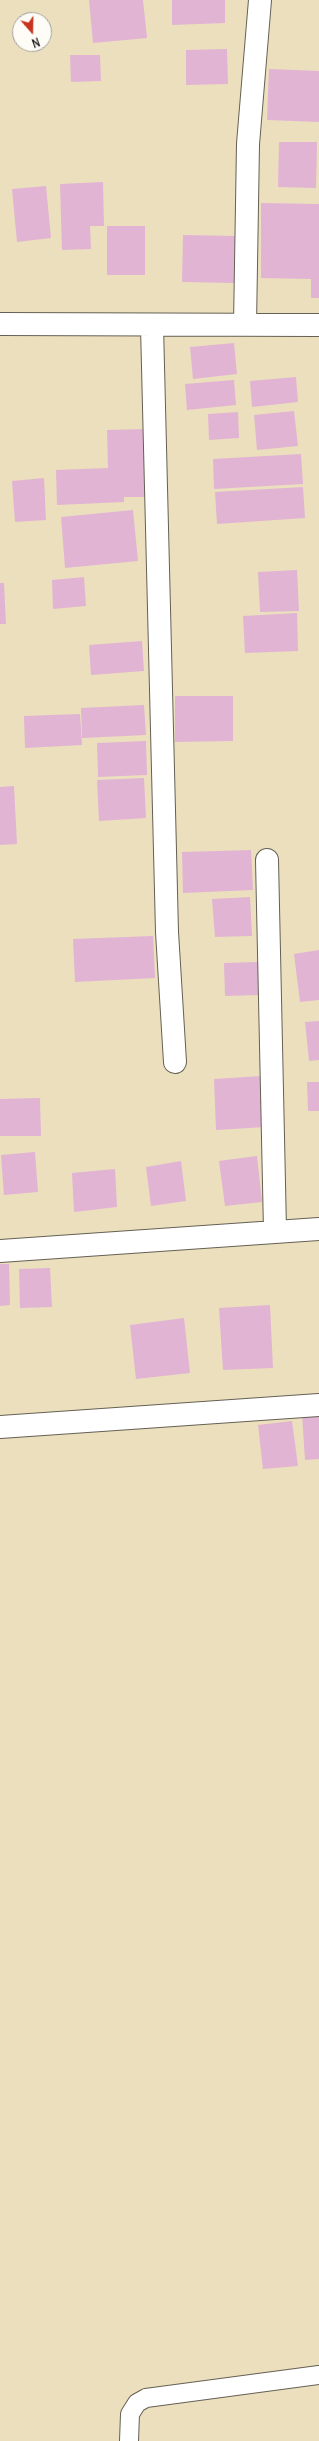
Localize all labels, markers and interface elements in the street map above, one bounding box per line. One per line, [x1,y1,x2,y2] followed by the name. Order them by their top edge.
[12,12,52,52] north arrow
[30,34,42,50] text: N

